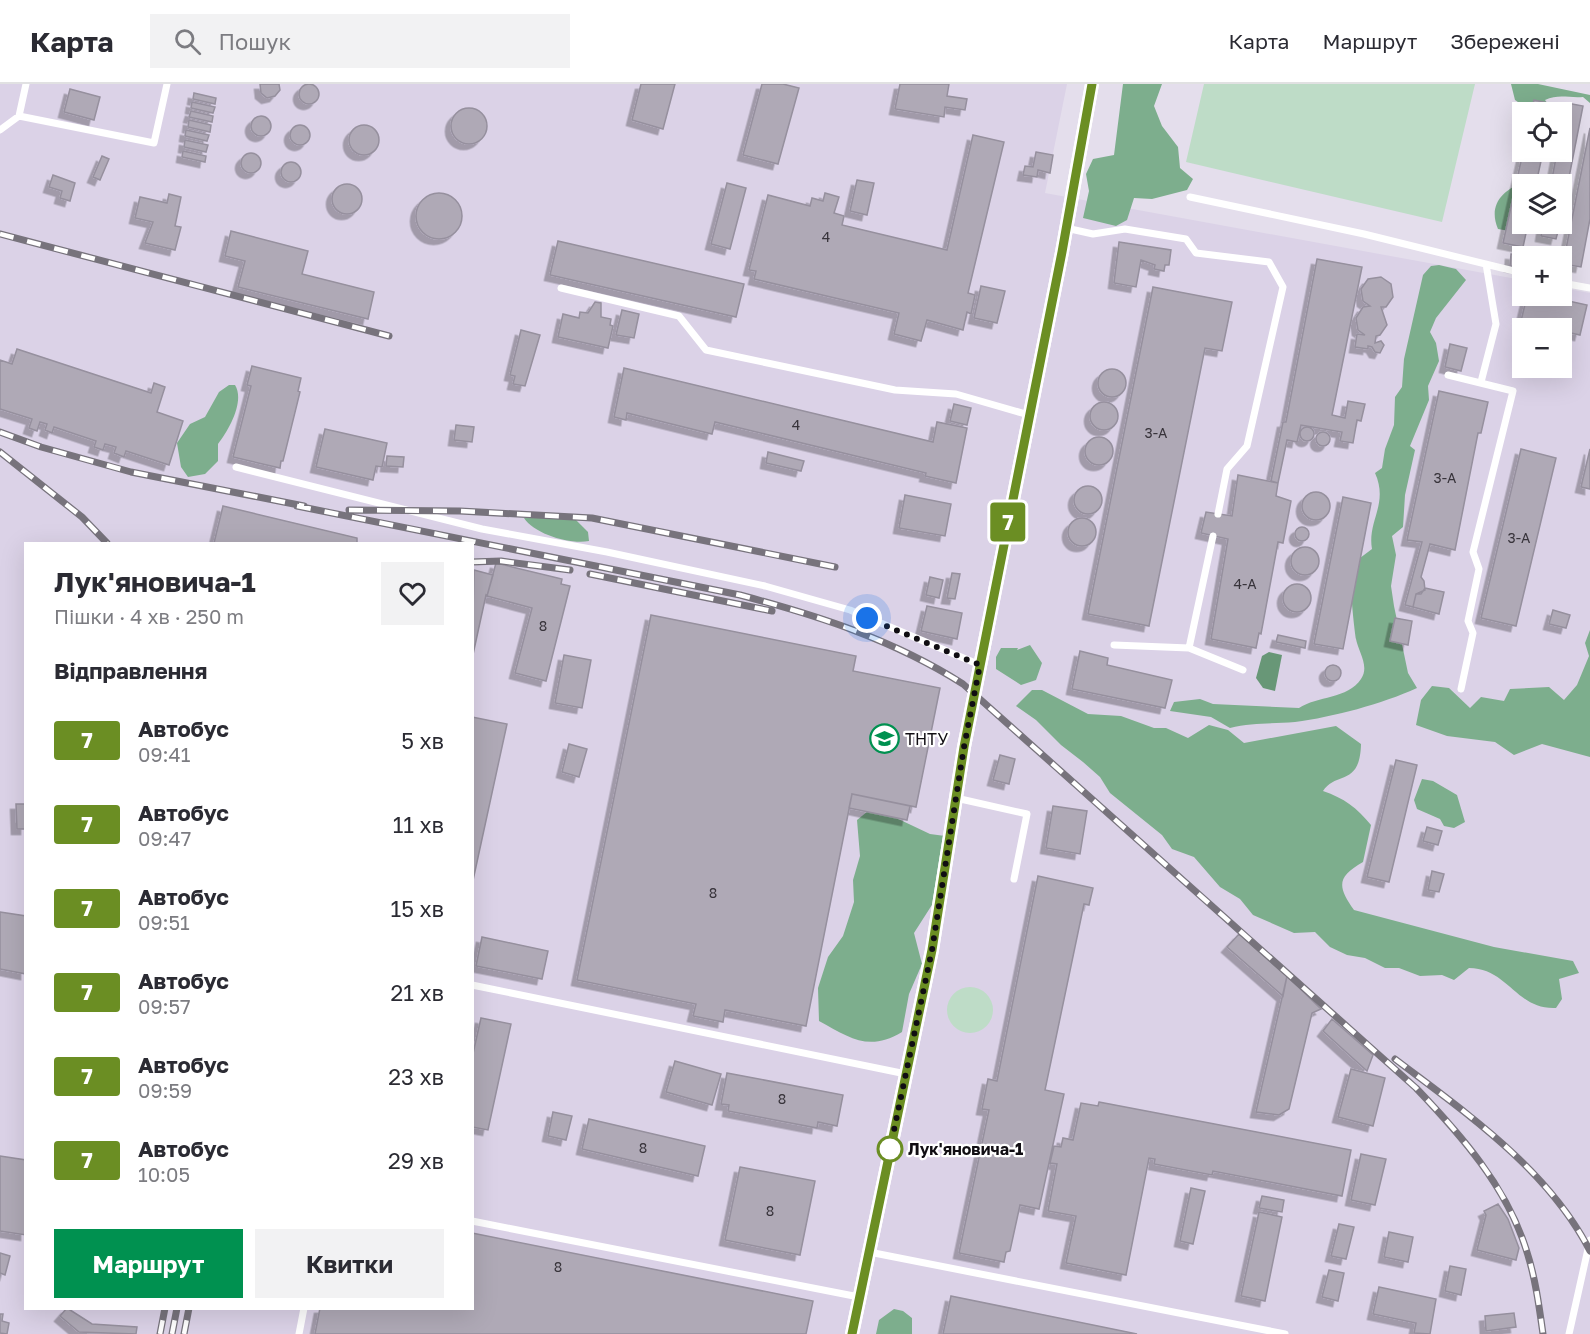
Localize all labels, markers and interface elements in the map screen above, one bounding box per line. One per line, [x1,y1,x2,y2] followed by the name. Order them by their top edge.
[150,14,570,68] search box
[30,25,114,58] text: Карта
[171,25,204,58] icon: search
[219,28,291,55] text: Пошук
[1229,28,1289,54] text: Карта
[1322,28,1417,54] text: Маршрут
[1450,28,1560,54] text: Збережені
[1512,102,1572,378] map controls
[1512,102,1572,162] button: locate
[1512,174,1572,234] button: layers
[822,228,830,245] house number: 4
[1512,246,1572,306] button: +
[1512,318,1572,378] button: −
[792,416,800,433] house number: 4
[1145,424,1168,441] house number: 3-А
[1434,469,1457,486] house number: 3-А
[988,502,1028,542] line badge: 7
[1002,509,1014,535] text: 7
[1508,529,1531,546] house number: 3-А
[381,562,444,625] button: heart
[54,565,256,598] text: Лук'яновича-1
[1233,575,1257,592] house number: 4-А
[852,603,882,633] your location
[54,604,244,628] text: Пішки · 4 хв · 250 m
[539,617,547,634] house number: 8
[54,657,207,684] text: Відправлення
[138,715,229,742] text: Автобус
[868,723,900,755] school or university icon: ТНТУ
[81,727,93,753] text: 7
[401,727,444,754] text: 5 хв
[905,729,948,749] place label: ТНТУ
[138,742,190,766] text: 09:41
[138,799,229,826] text: Автобус
[81,811,93,837] text: 7
[393,811,444,838] text: 11 хв
[138,826,191,850] text: 09:47
[138,883,229,910] text: Автобус
[709,884,717,901] house number: 8
[81,895,93,921] text: 7
[391,895,444,922] text: 15 хв
[138,910,190,934] text: 09:51
[138,967,229,994] text: Автобус
[81,979,93,1005] text: 7
[391,979,444,1006] text: 21 хв
[138,994,191,1018] text: 09:57
[138,1051,229,1078] text: Автобус
[81,1063,93,1089] text: 7
[388,1063,444,1090] text: 23 хв
[138,1078,192,1102] text: 09:59
[778,1090,786,1107] house number: 8
[138,1135,229,1162] text: Автобус
[877,1136,903,1162] marker: Лук'яновича-1
[639,1139,647,1156] house number: 8
[908,1139,1023,1159] place label: Лук'яновича-1
[81,1147,93,1173] text: 7
[388,1147,444,1174] text: 29 хв
[138,1162,190,1186] text: 10:05
[766,1202,774,1219] house number: 8
[54,1229,243,1298] button: Маршрут
[255,1229,444,1298] button: Квитки
[554,1258,562,1275] house number: 8

